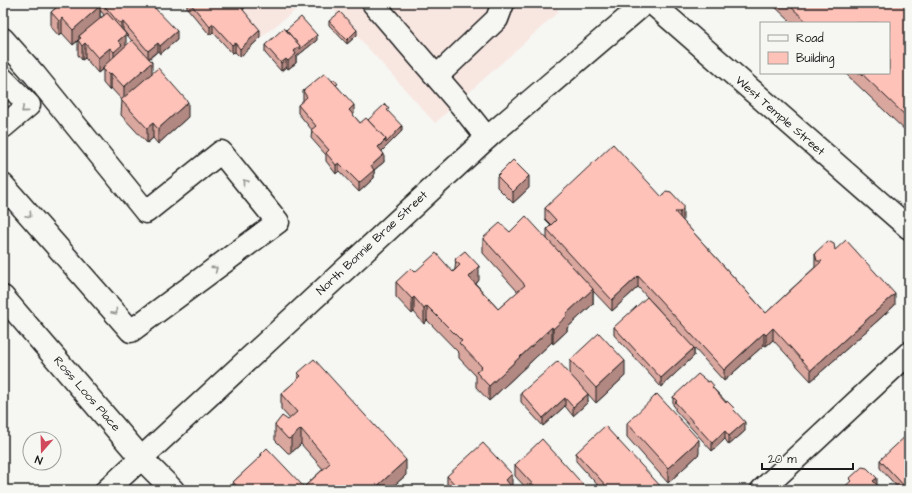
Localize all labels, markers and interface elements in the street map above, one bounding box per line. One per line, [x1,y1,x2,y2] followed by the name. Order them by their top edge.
[760,22,890,74] legend
[796,30,824,47] text: Road
[796,50,834,68] text: Building
[732,72,829,160] street label: West Temple Street
[21,105,28,112] one-way arrow
[243,179,250,186] one-way arrow
[313,187,431,299] street label: North Bonnie Brae Street
[24,210,31,217] one-way arrow
[211,266,218,273] one-way arrow
[110,307,117,315] one-way arrow
[50,353,125,436] street label: Ross Loos Place
[22,431,62,471] north arrow
[762,445,853,471] scale bar
[768,451,797,468] text: 20 m
[33,452,45,468] text: N

